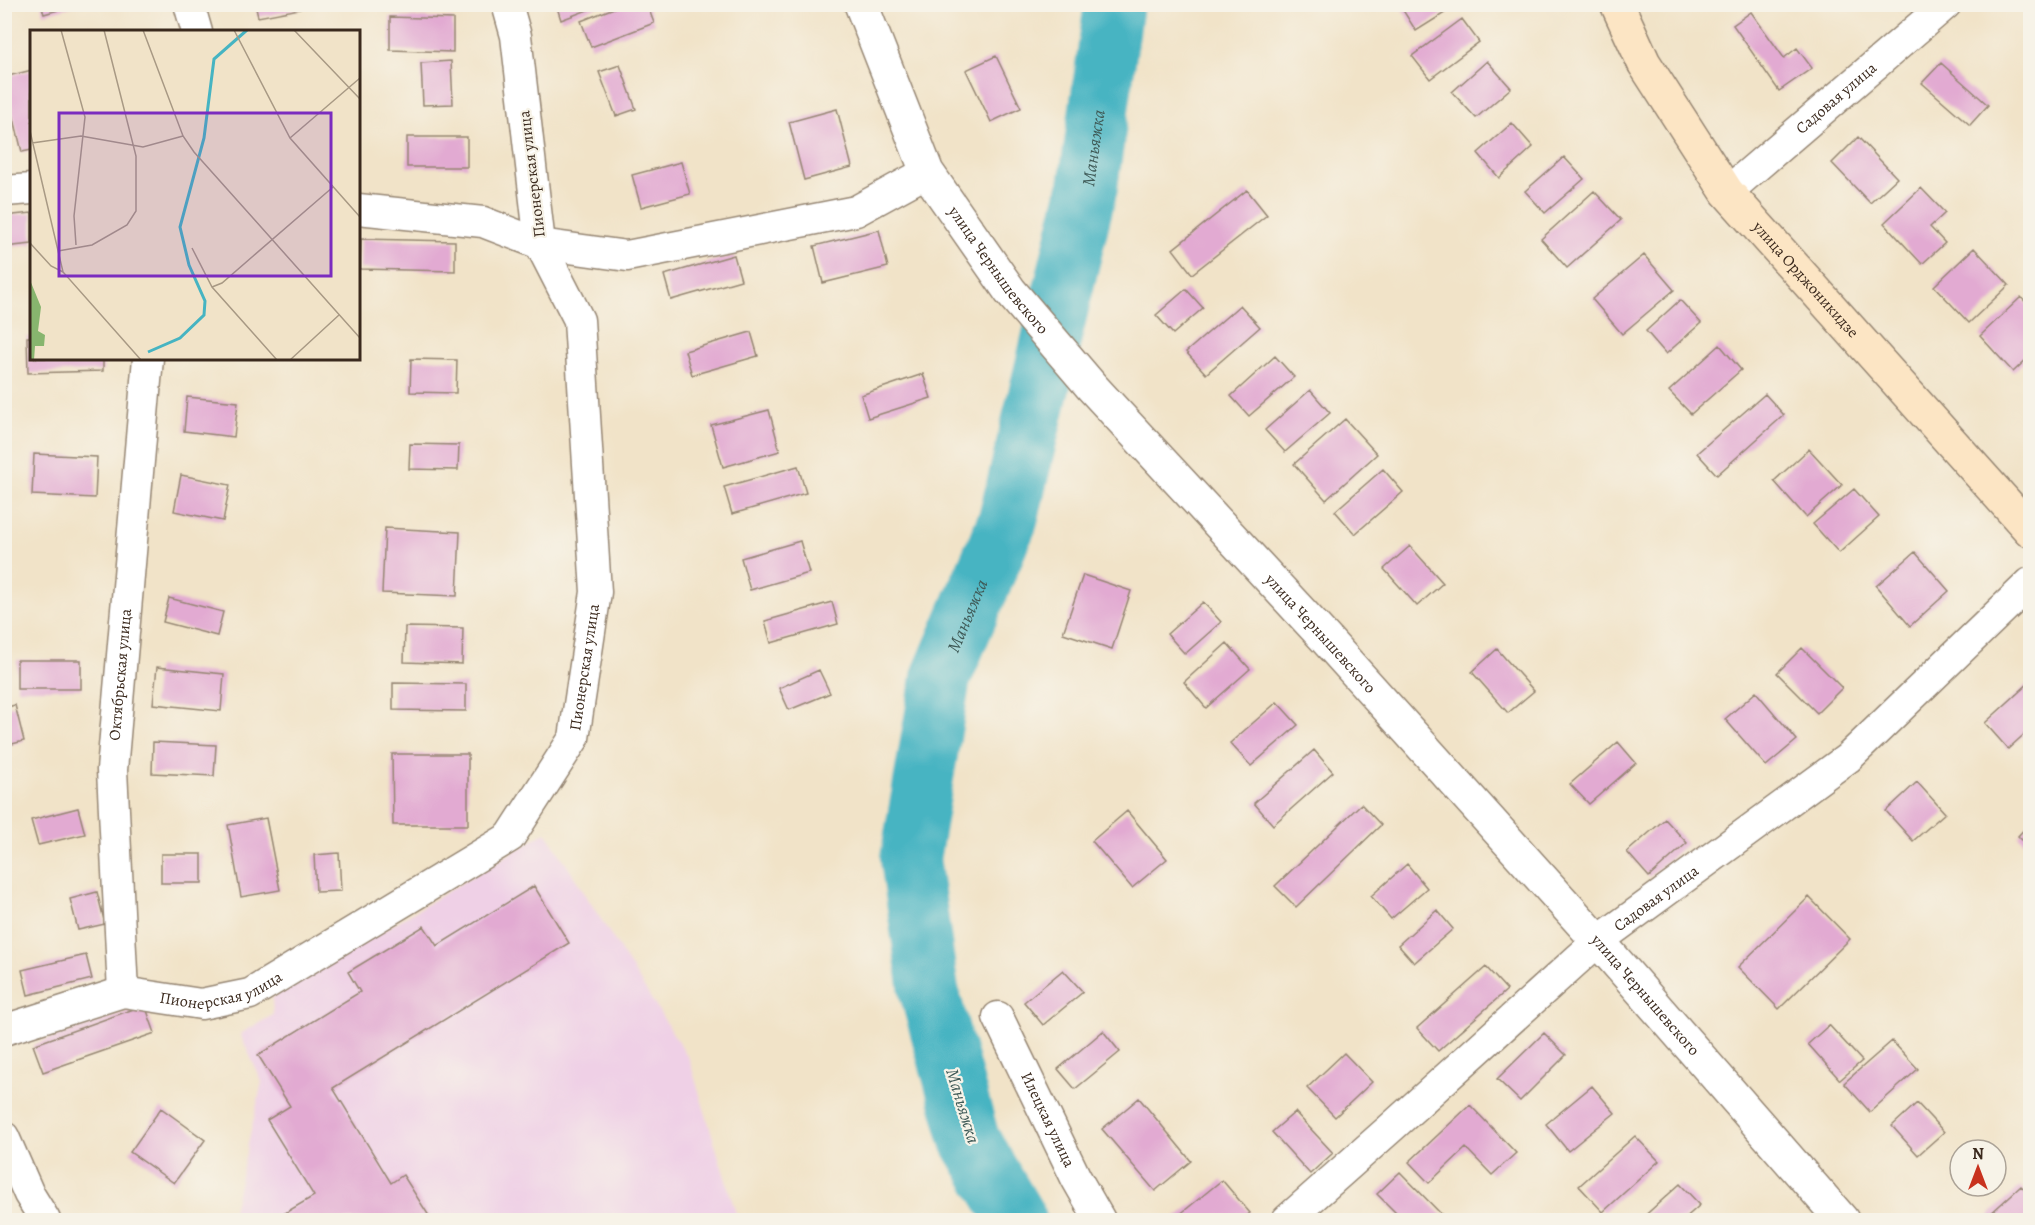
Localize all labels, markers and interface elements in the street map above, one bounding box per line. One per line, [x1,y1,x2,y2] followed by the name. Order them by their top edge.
[30,30,360,360] inset map
[1791,57,1882,139] street label: Садовая улица
[1076,108,1111,188] water label: Маньяжка
[513,109,551,239] street label: Пионерская улица
[943,201,1053,339] street label: улица Чернышевского
[1747,216,1864,343] street label: улица Орджоникидзе
[1259,568,1381,698] street label: улица Чернышевского
[941,575,994,656] water label: Маньяжка
[564,602,605,732] street label: Пионерская улица
[104,607,137,741] street label: Октябрьская улица
[1609,860,1704,937] street label: Садовая улица
[1585,929,1705,1061] street label: улица Чернышевского
[158,966,287,1015] street label: Пионерская улица
[940,1066,986,1146] water label: Маньяжка
[1015,1068,1080,1171] street label: Илецкая улица
[1948,1138,2008,1198] north arrow
[1972,1143,1984,1165] text: N

